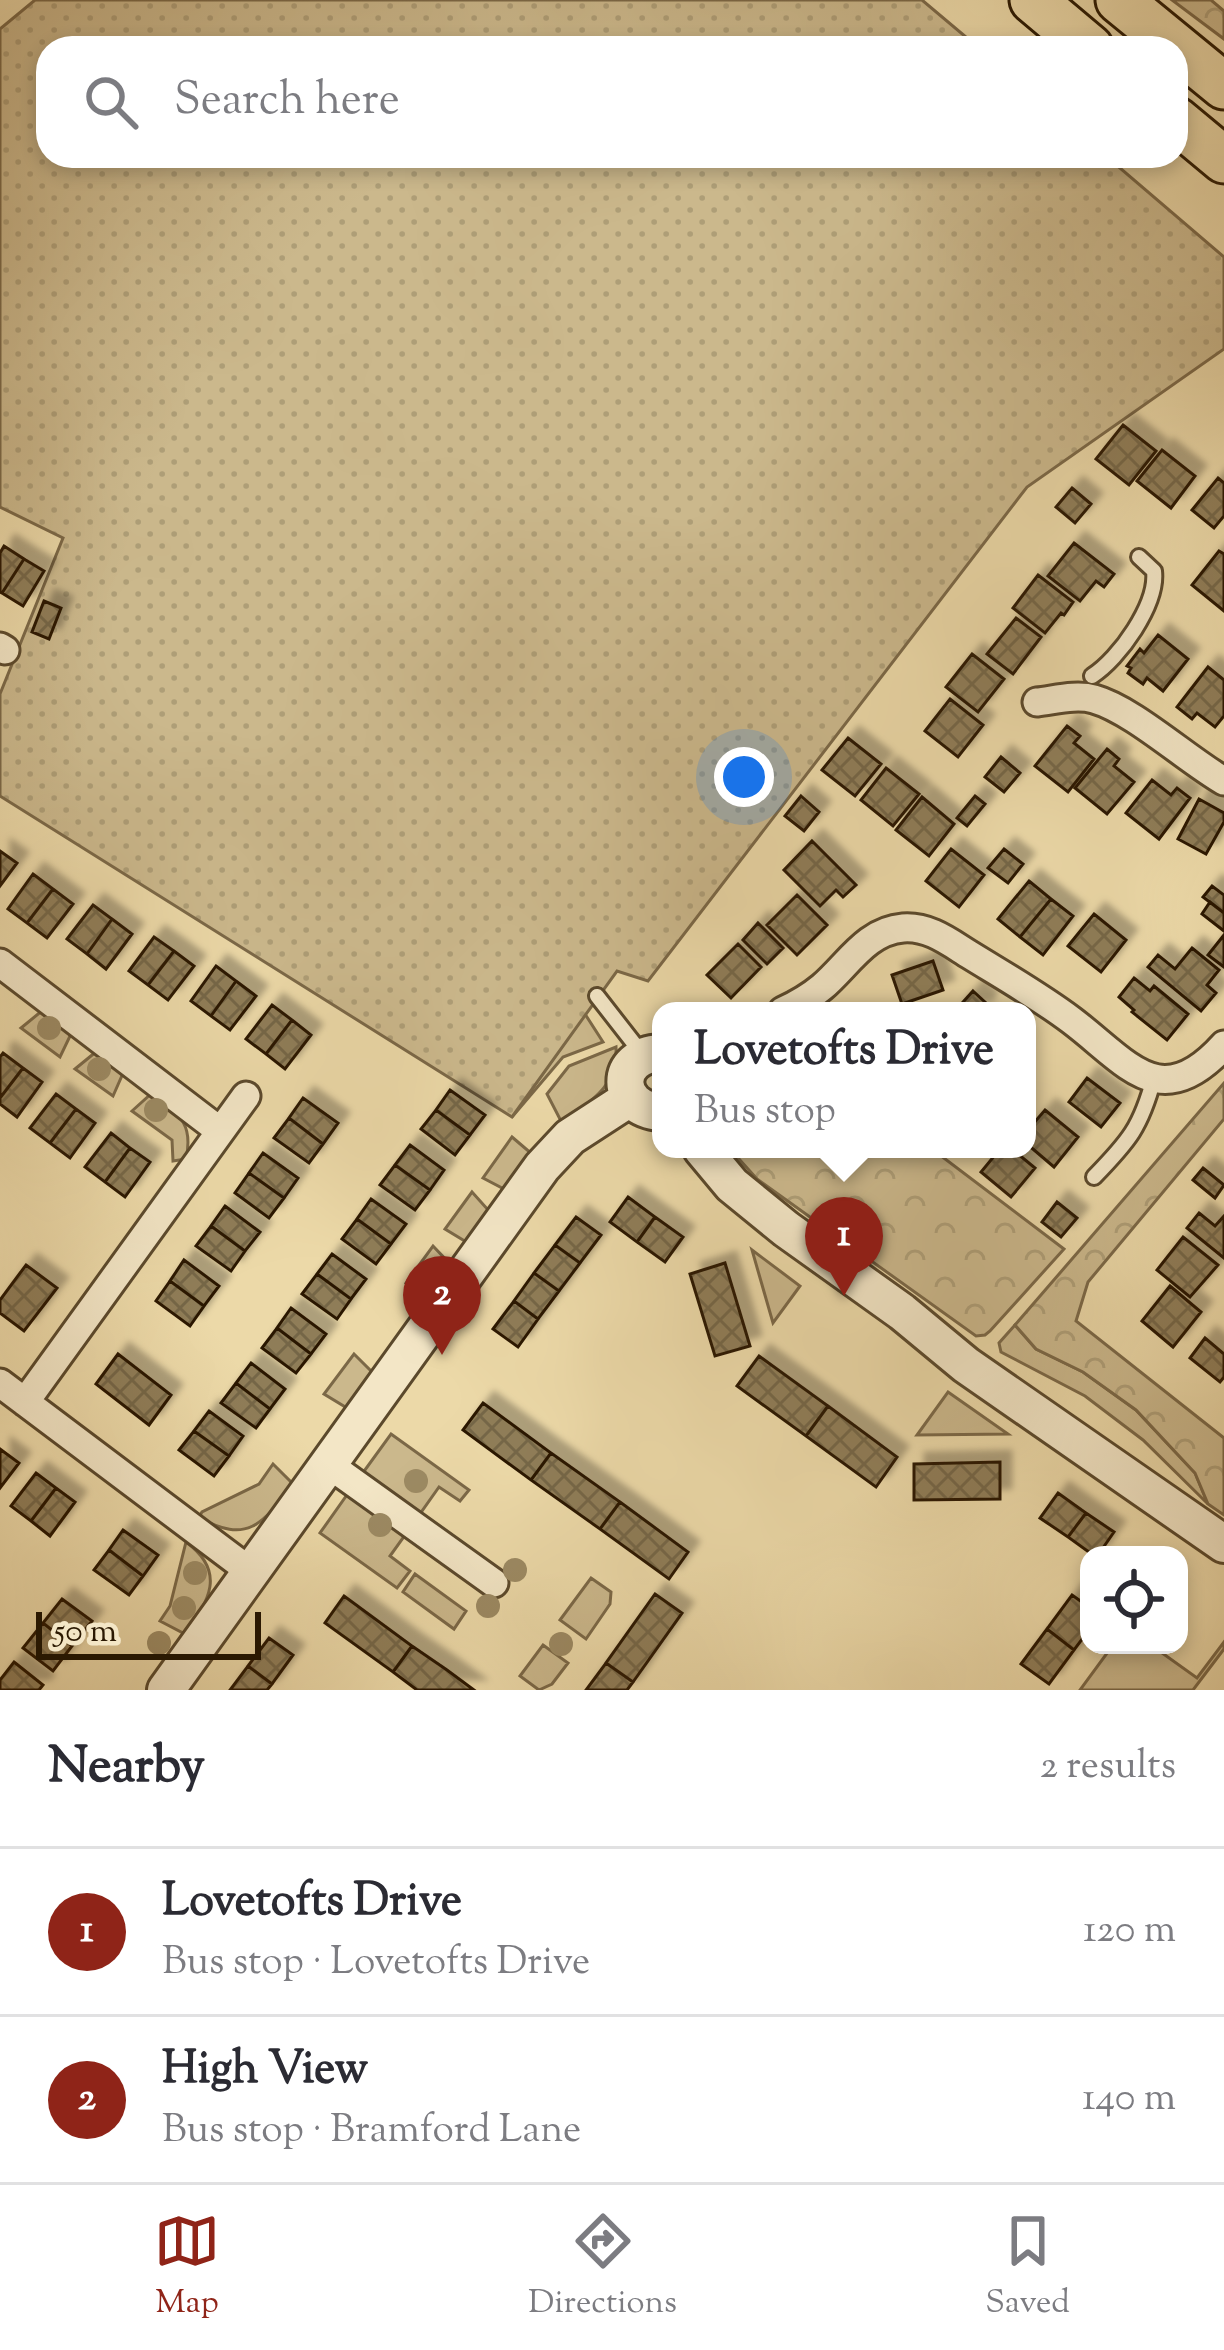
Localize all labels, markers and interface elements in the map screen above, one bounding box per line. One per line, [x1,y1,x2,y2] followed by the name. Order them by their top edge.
[36,36,1188,168] search box
[78,69,144,135] icon: search
[174,70,400,135] text: Search here
[714,747,774,807] your location
[652,1002,1036,1158] popup
[694,1020,994,1085] text: Lovetofts Drive
[694,1085,836,1141] text: Bus stop
[805,1197,883,1296] pin: 1
[403,1256,481,1355] pin: 2
[1080,1546,1188,1654] map controls
[1080,1546,1188,1654] button: locate
[36,1606,261,1659] scale bar
[54,1609,117,1657] text: 50 m
[48,1732,205,1805] text: Nearby
[1040,1740,1176,1796] text: 2 results
[162,1871,462,1936] text: Lovetofts Drive
[80,1904,94,1960] text: 1
[1083,1904,1176,1960] text: 120 m
[162,1936,590,1992] text: Bus stop · Lovetofts Drive
[162,2039,368,2104] text: High View
[78,2072,96,2128] text: 2
[1082,2072,1176,2128] text: 140 m
[162,2104,581,2160] text: Bus stop · Bramford Lane
[154,2208,220,2328] tab: Map
[528,2208,677,2328] tab: Directions
[985,2208,1070,2328] tab: Saved

